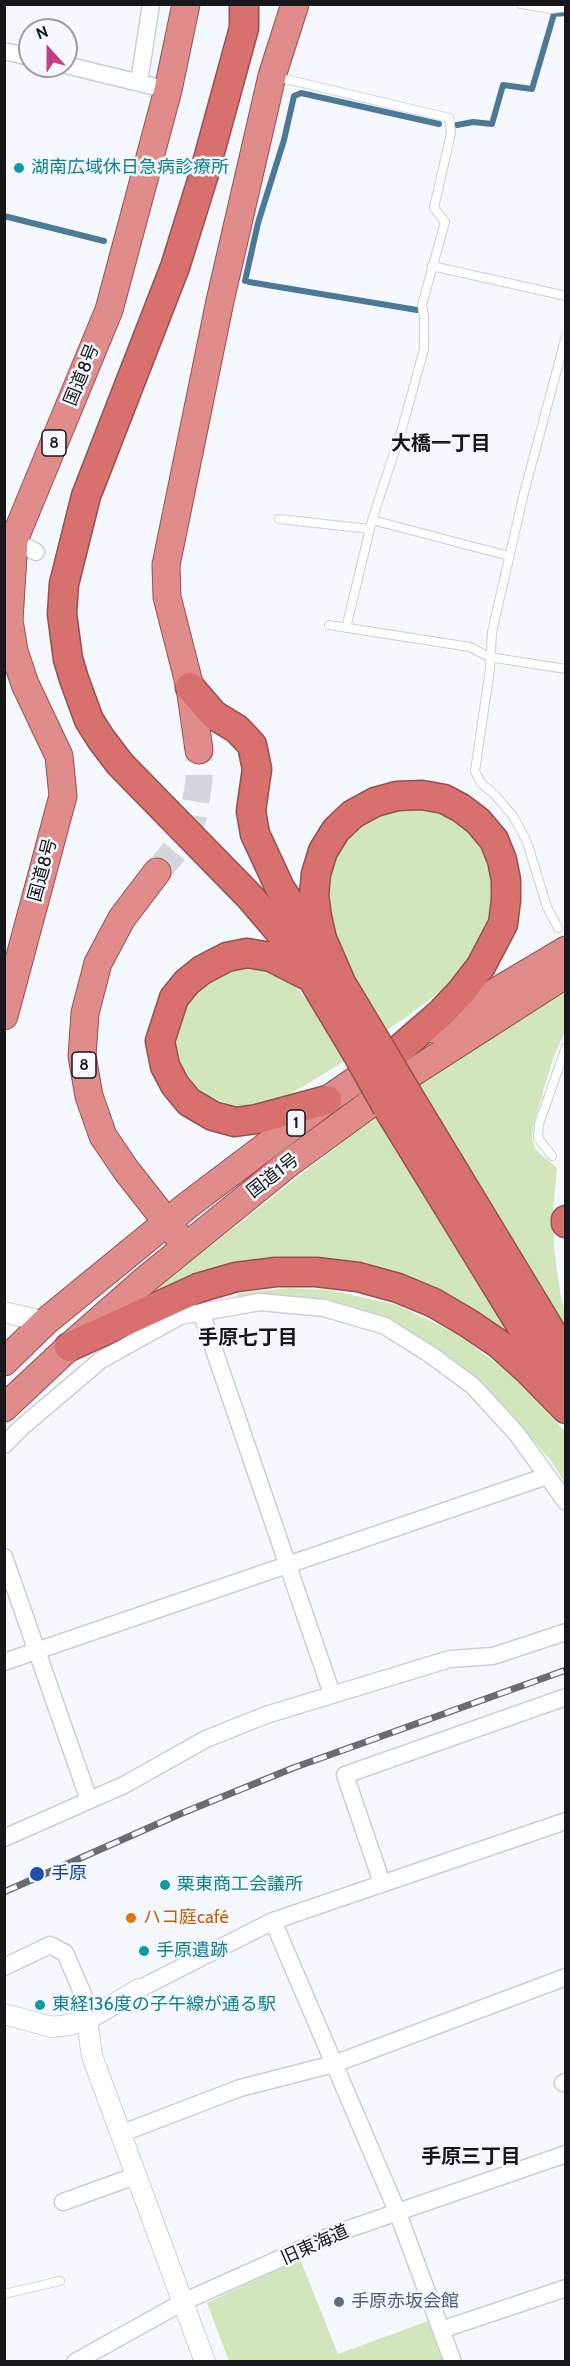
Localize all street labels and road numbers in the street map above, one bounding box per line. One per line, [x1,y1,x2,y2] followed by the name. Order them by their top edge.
[60,341,104,409] street label: 国道8号
[42,430,66,456] road number: 8
[24,836,62,904] street label: 国道8号
[72,1052,96,1078] road number: 8
[287,1110,305,1136] road number: 1
[243,1149,303,1203] street label: 国道1号
[278,2220,352,2270] street label: 旧東海道

